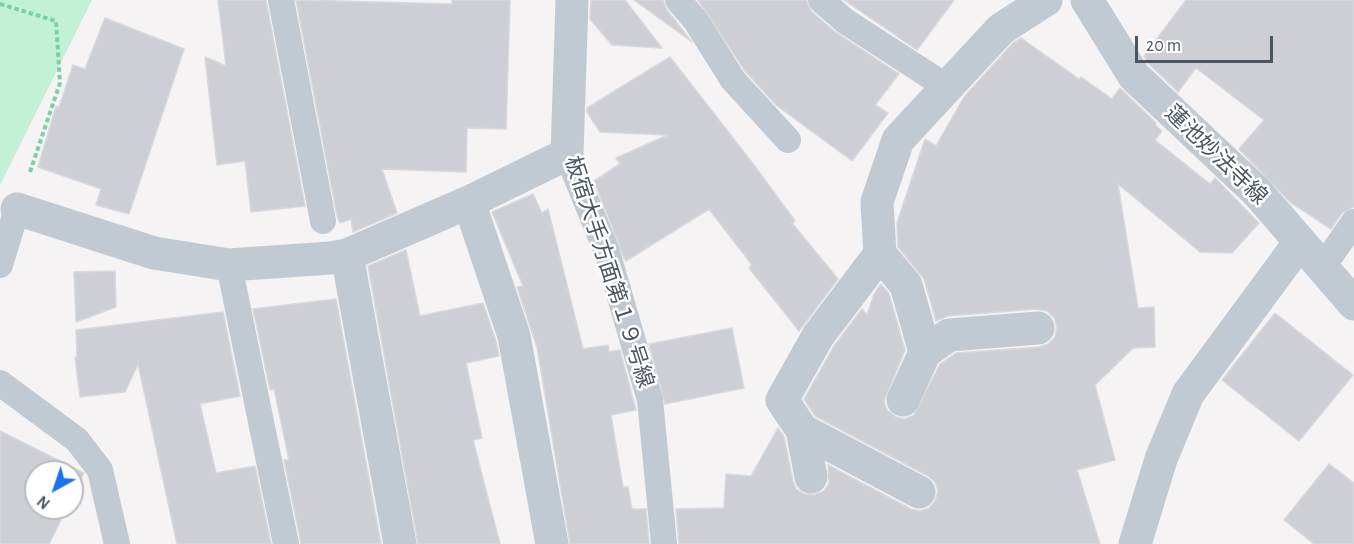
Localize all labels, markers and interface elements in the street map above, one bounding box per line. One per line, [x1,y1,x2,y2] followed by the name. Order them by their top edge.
[1138,24,1276,62] scale bar
[1146,37,1181,55] text: 20 m
[1159,100,1273,210] street label: 蓮池妙法寺線
[559,153,659,391] street label: 板宿大手方面第１９号線
[24,460,84,520] north arrow
[34,493,53,512] text: N

